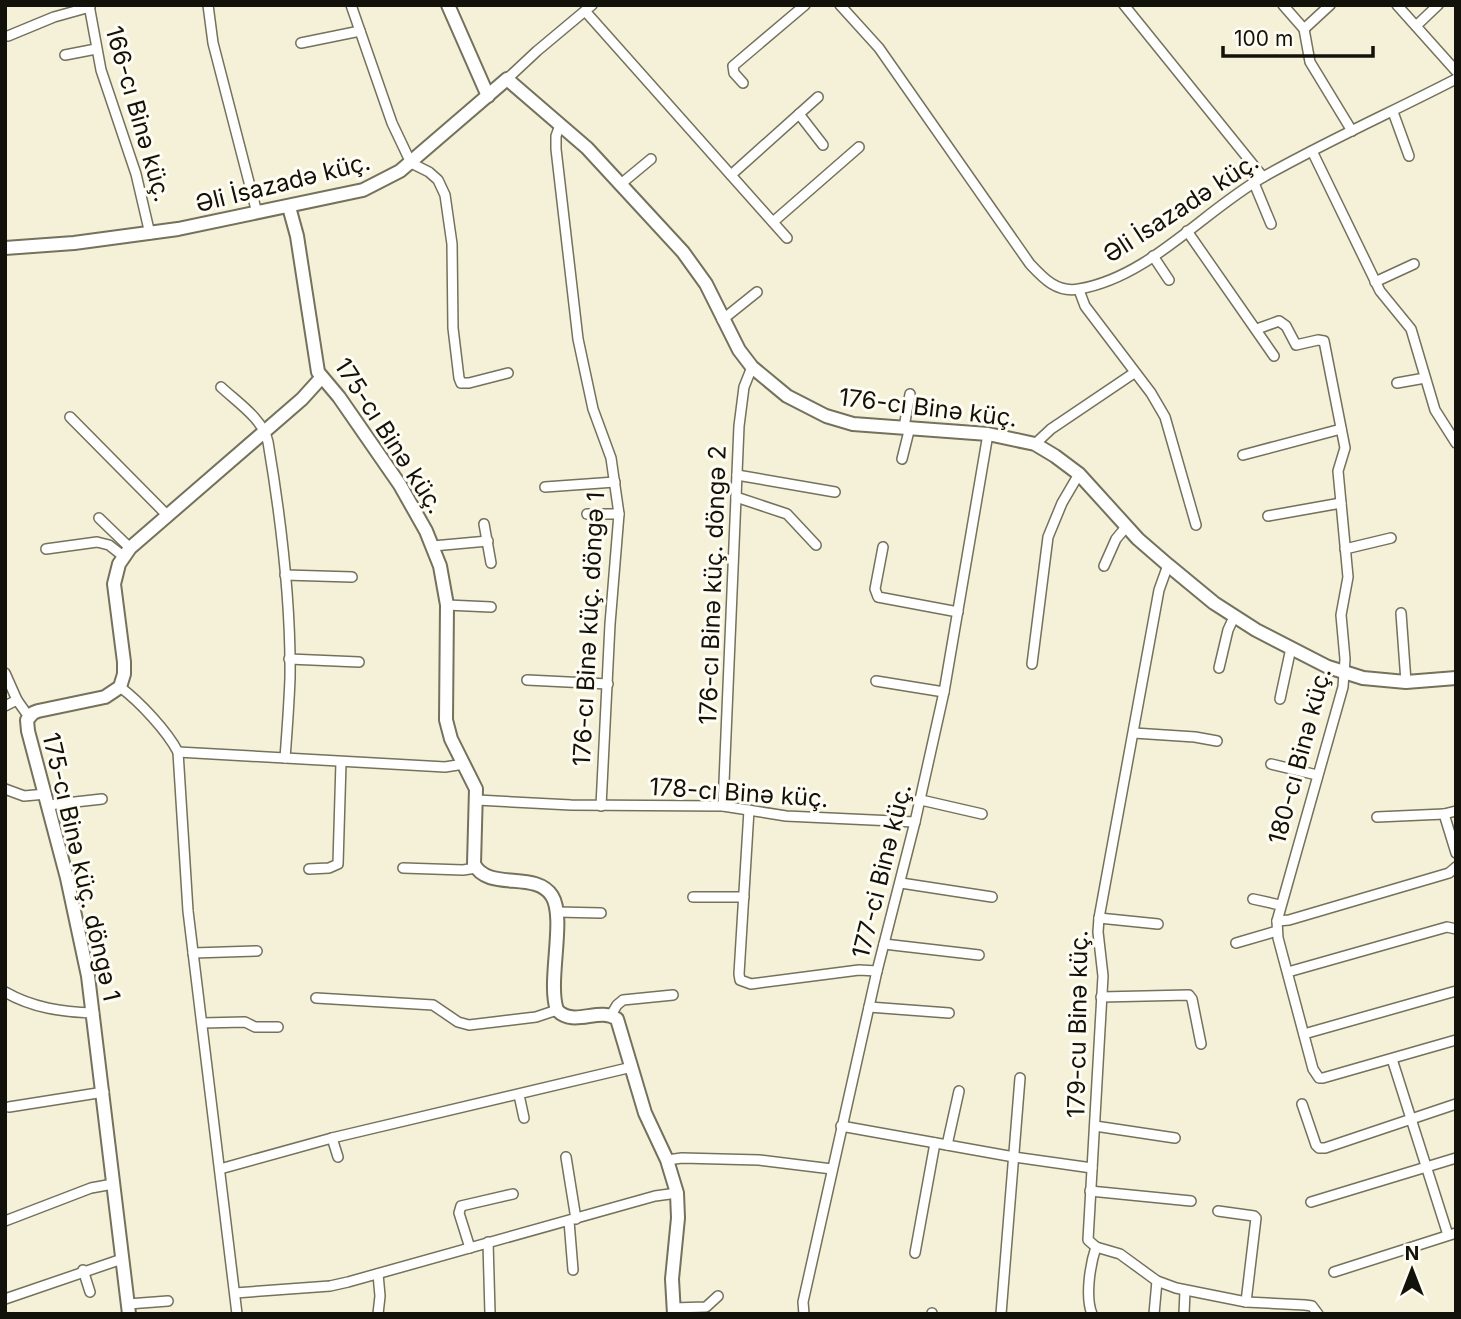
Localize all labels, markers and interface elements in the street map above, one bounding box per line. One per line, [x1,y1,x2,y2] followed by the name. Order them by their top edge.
[1223,14,1374,58] scale bar
[100,23,177,205] street label: 166-cı Binə küç.
[1234,26,1293,51] text: 100 m
[193,147,373,218] street label: Əli İsazadə küç.
[1098,147,1264,268] street label: Əli İsazadə küç.
[328,353,450,519] street label: 175-cı Binə küç.
[837,382,1019,433] street label: 176-cı Binə küç.
[693,445,732,725] street label: 176-cı Binə küç. döngə 2
[567,491,610,767] street label: 176-cı Binə küç. döngə 1
[1262,664,1337,847] street label: 180-cı Binə küç.
[36,730,127,1004] street label: 175-cı Binə küç. döngə 1
[648,772,830,813] street label: 178-cı Binə küç.
[846,780,917,961] street label: 177-ci Binə küç.
[1061,930,1094,1118] street label: 179-cu Binə küç.
[1377,1235,1447,1305] north arrow
[1405,1242,1419,1265] text: N

